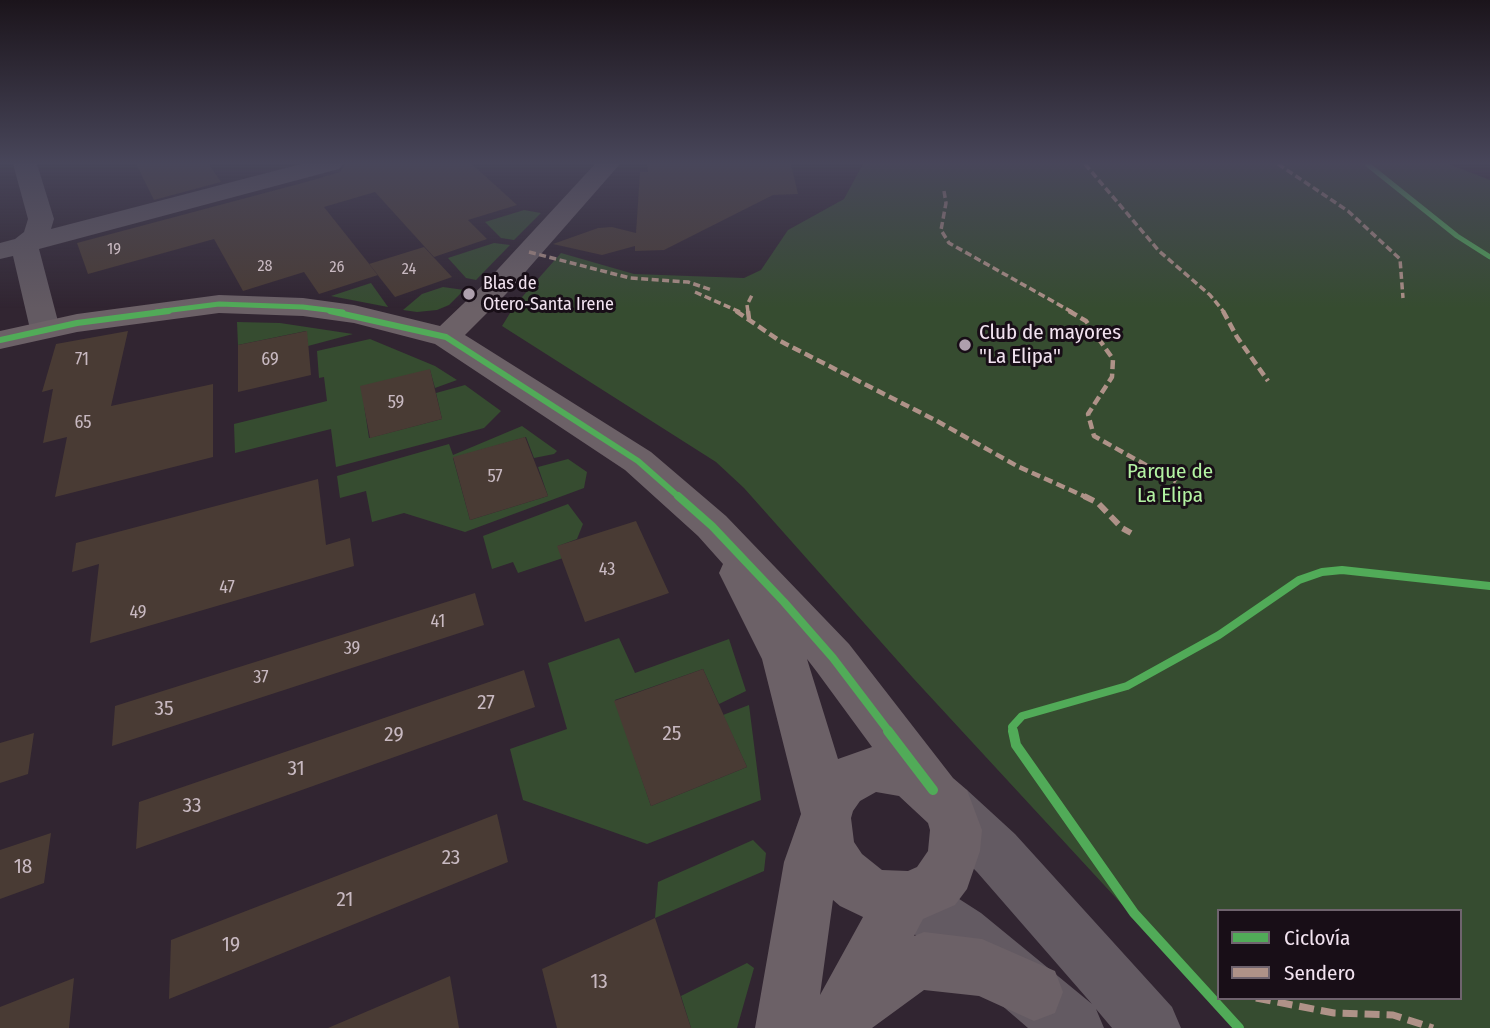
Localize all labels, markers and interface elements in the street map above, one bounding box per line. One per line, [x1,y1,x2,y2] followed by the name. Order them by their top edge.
[107,240,121,260] house number: 19
[257,257,273,277] house number: 28
[330,258,344,278] house number: 26
[402,260,416,280] house number: 24
[483,273,614,316] place label: Blas de Otero-Santa Irene
[461,286,477,302] marker: Blas de Otero-Santa Irene
[979,320,1121,370] place label: Club de mayores "La Elipa"
[957,337,973,353] marker: Club de mayores "La Elipa"
[75,349,89,371] house number: 71
[261,349,279,371] house number: 69
[388,392,404,414] house number: 59
[74,412,92,434] house number: 65
[1127,459,1213,509] park label: Parque de La Elipa
[487,466,503,488] house number: 57
[599,559,615,581] house number: 43
[219,577,235,599] house number: 47
[129,602,147,624] house number: 49
[431,611,445,633] house number: 41
[344,638,360,660] house number: 39
[253,667,269,689] house number: 37
[477,690,495,716] house number: 27
[154,696,174,722] house number: 35
[663,721,681,747] house number: 25
[384,722,404,748] house number: 29
[287,756,305,782] house number: 31
[183,793,201,819] house number: 33
[442,845,460,871] house number: 23
[14,854,32,880] house number: 18
[337,887,353,913] house number: 21
[1217,909,1462,1000] legend
[1284,925,1350,951] text: Ciclovía
[222,932,240,958] house number: 19
[1284,960,1355,986] text: Sendero
[590,969,608,995] house number: 13

